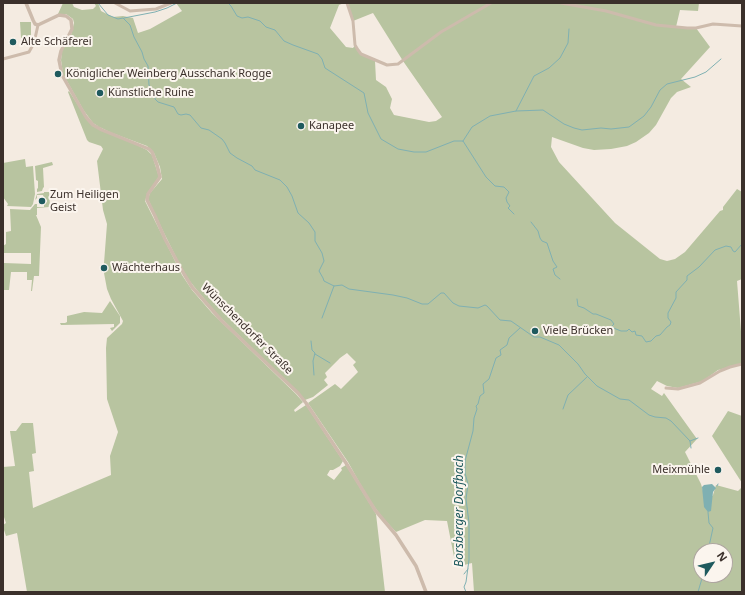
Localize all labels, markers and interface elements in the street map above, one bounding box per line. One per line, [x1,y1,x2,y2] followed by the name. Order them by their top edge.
[21,35,92,49] place label: Alte Schäferei
[8,37,18,47] marker: Alte Schäferei
[66,67,271,81] place label: Königlicher Weinberg Ausschank Rogge
[53,69,63,79] marker: Königlicher Weinberg Ausschank Rogge
[108,86,194,100] place label: Künstliche Ruine
[95,88,105,98] marker: Künstliche Ruine
[309,119,354,133] place label: Kanapee
[296,121,306,131] marker: Kanapee
[50,188,119,214] place label: Zum Heiligen Geist
[37,196,47,206] marker: Zum Heiligen Geist
[112,261,180,275] place label: Wächterhaus
[99,263,109,273] marker: Wächterhaus
[199,281,295,377] street label: Wünschendorfer Straße
[543,324,613,338] place label: Viele Brücken
[530,326,540,336] marker: Viele Brücken
[453,455,467,567] water label: Borsberger Dorfbach
[652,463,710,477] place label: Meixmühle
[713,465,723,475] marker: Meixmühle
[693,543,733,583] north arrow
[714,548,731,564] text: N

